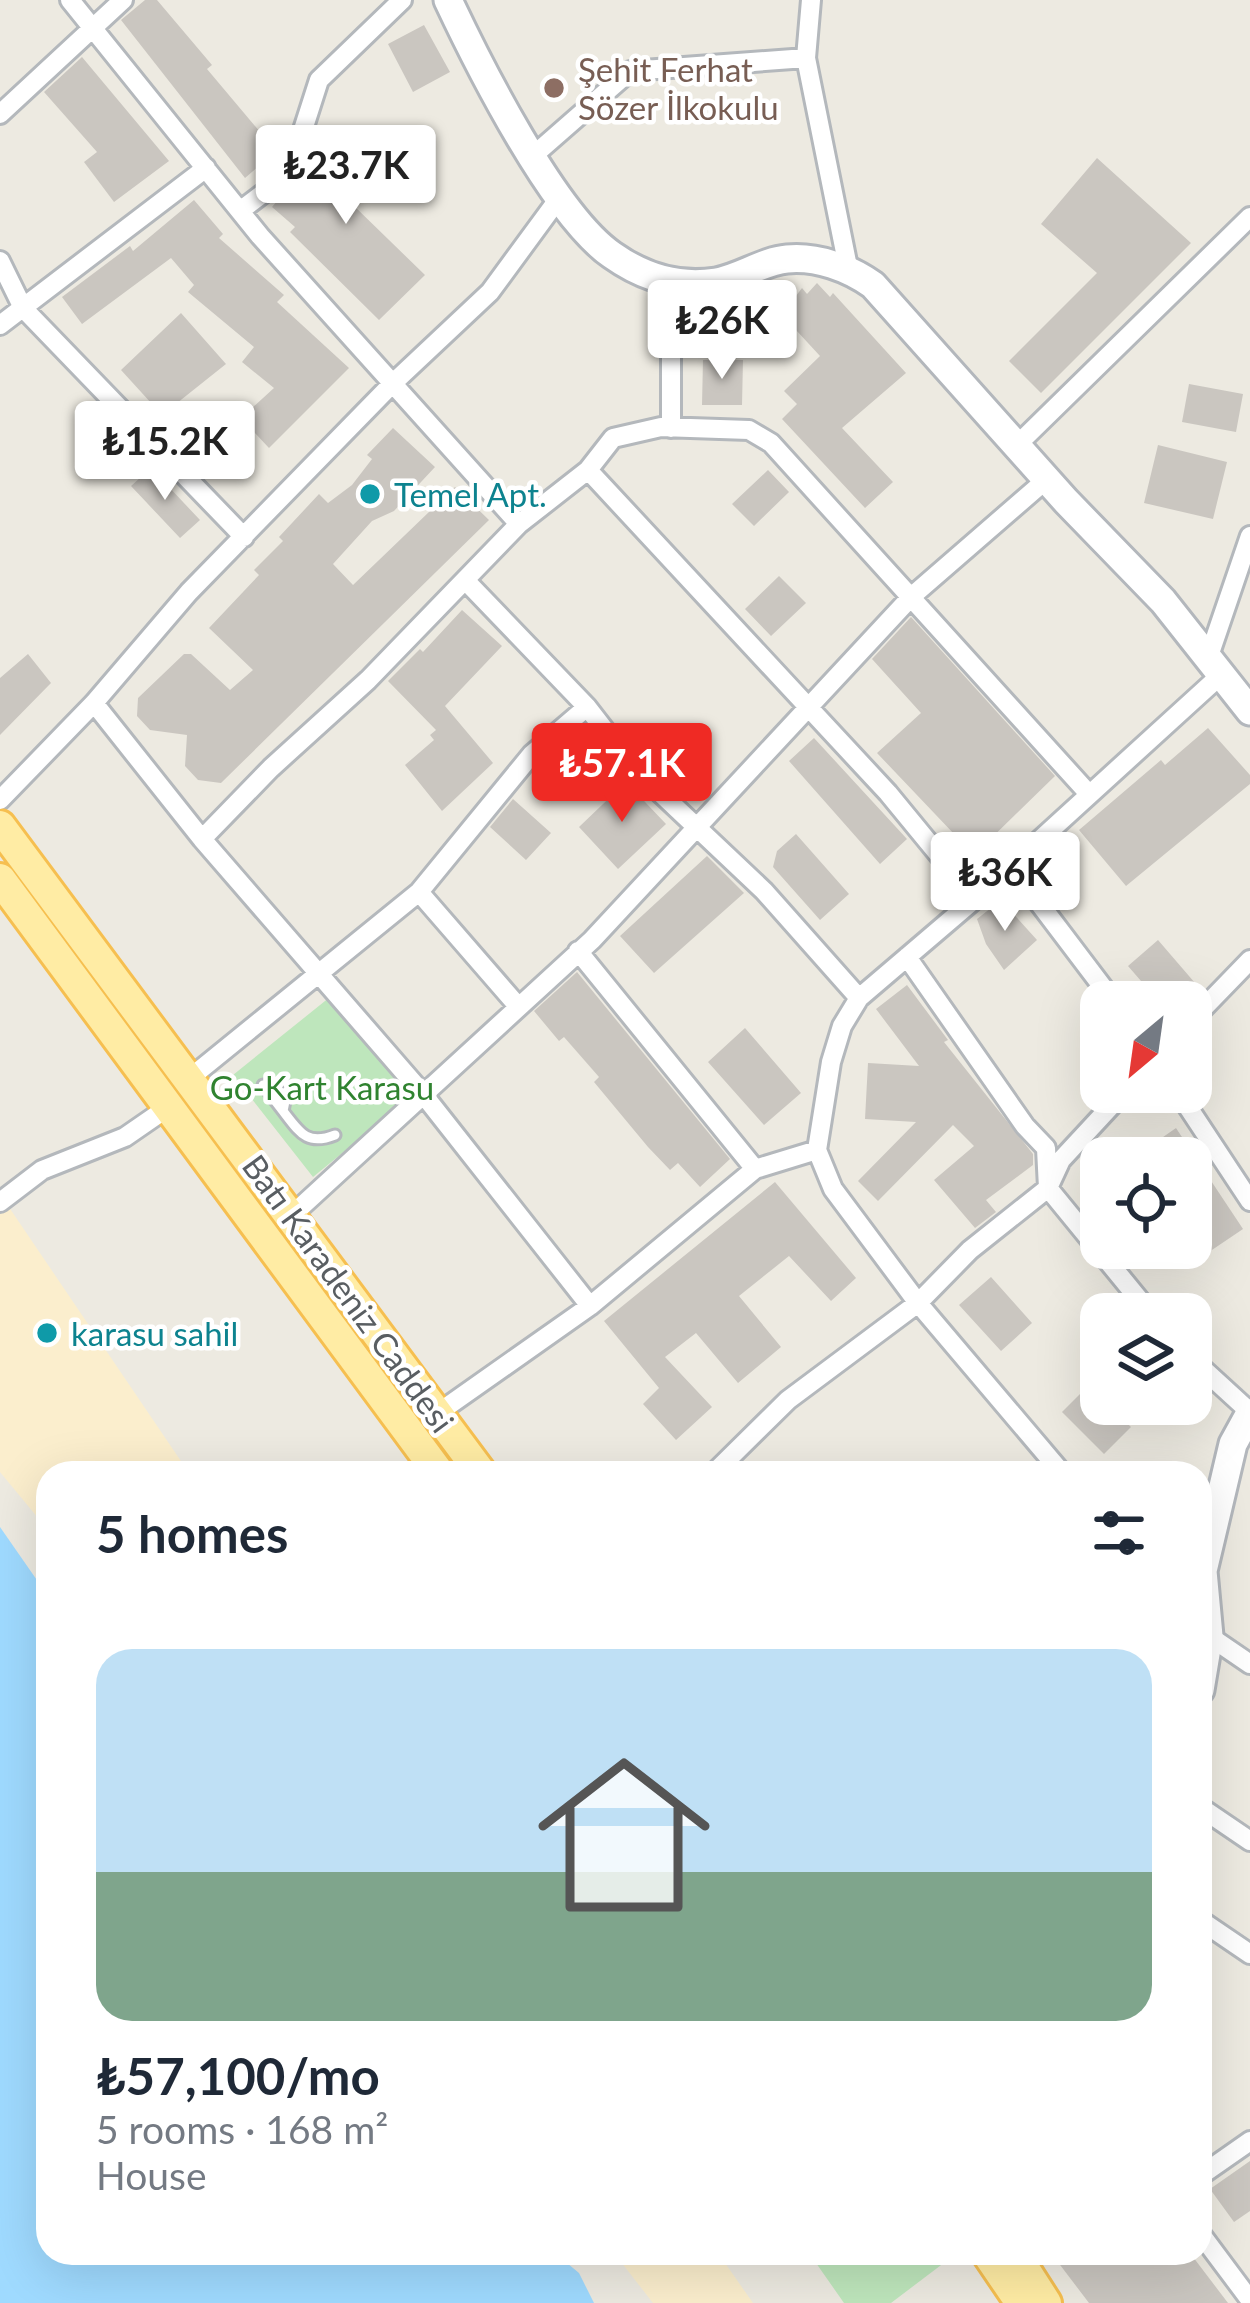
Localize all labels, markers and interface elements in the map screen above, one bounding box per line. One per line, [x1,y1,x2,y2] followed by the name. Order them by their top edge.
[578,49,779,127] place label: Şehit Ferhat Sözer İlkokulu
[541,75,567,101] marker: Şehit Ferhat Sözer İlkokulu
[248,125,444,227] pin: ₺23.7K
[283,141,409,187] text: ₺23.7K
[651,280,793,382] pin: ₺26K
[675,296,769,342] text: ₺26K
[67,401,263,503] pin: ₺15.2K
[102,417,228,463] text: ₺15.2K
[394,474,547,514] place label: Temel Apt.
[357,481,383,507] marker: Temel Apt.
[524,723,720,825] pin: ₺57.1K
[559,739,685,785] text: ₺57.1K
[934,832,1076,934] pin: ₺36K
[958,848,1052,894] text: ₺36K
[1080,981,1212,1113] north arrow
[1080,981,1212,1425] map controls
[210,1067,434,1107] park label: Go-Kart Karasu
[1080,1137,1212,1269] button: locate
[235,1147,463,1439] street label: Batı Karadeniz Caddesi
[1080,1293,1212,1425] button: layers
[71,1313,238,1353] place label: karasu sahil
[34,1320,60,1346] marker: karasu sahil
[1086,1500,1152,1566] icon: filters
[96,1503,288,1564] text: 5 homes
[516,1727,732,1943] icon: home
[96,2045,380,2106] text: ₺57,100/mo
[96,2106,388,2152] text: 5 rooms · 168 m²
[96,2152,207,2198] text: House

